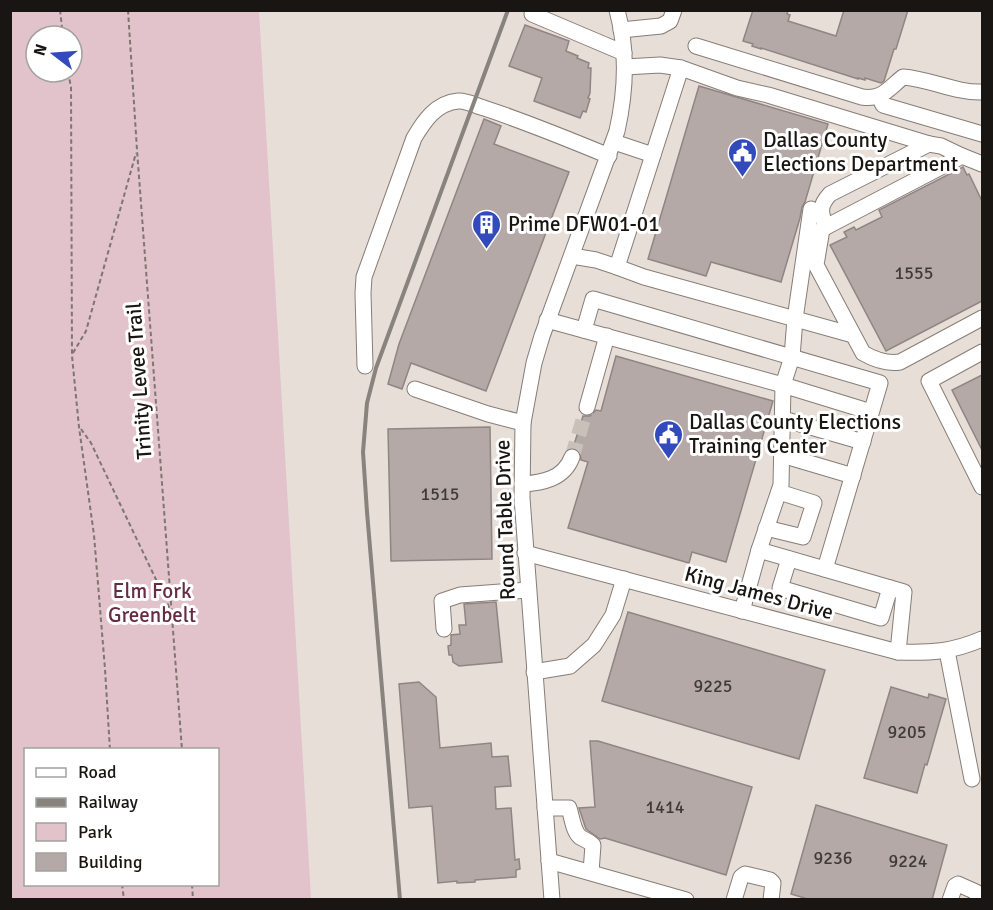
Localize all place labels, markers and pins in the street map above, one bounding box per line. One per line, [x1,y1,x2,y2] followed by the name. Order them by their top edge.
[763,127,958,177] place label: Dallas County Elections Department
[726,136,758,178] public building icon: Dallas County Elections Department
[471,208,503,250] building icon: Prime DFW01-01
[508,211,660,237] place label: Prime DFW01-01
[689,409,901,459] place label: Dallas County Elections Training Center
[652,418,684,460] public building icon: Dallas County Elections Training Center

